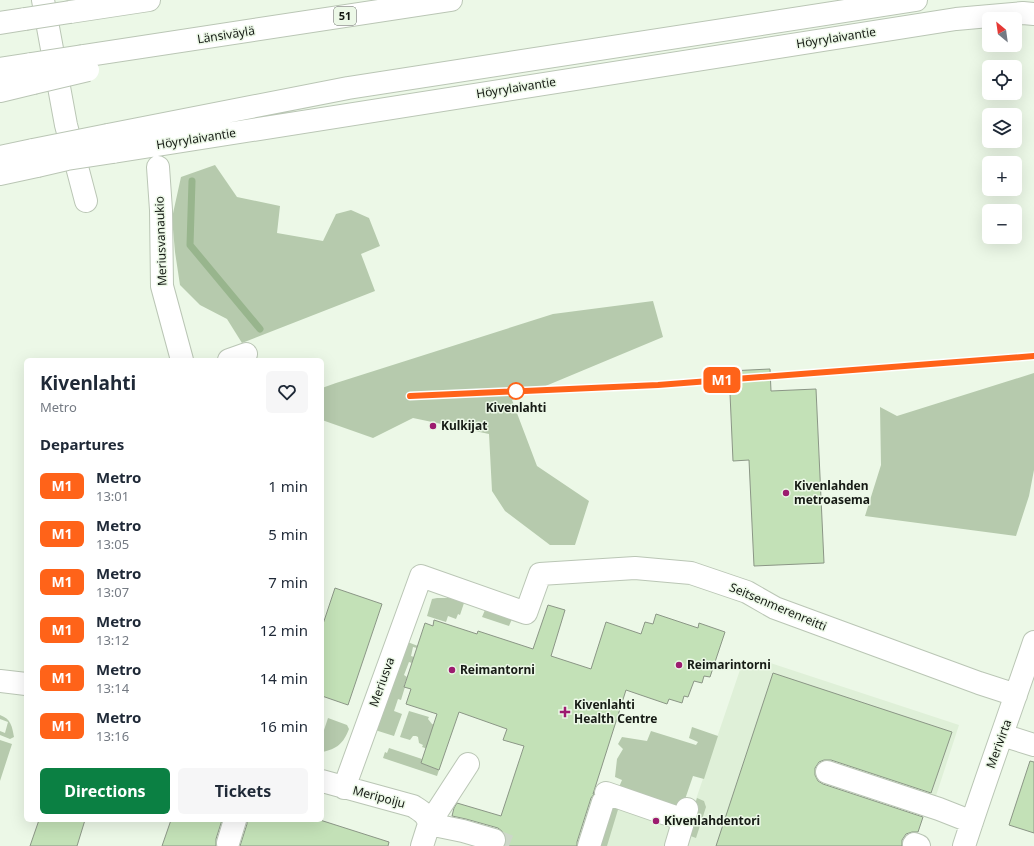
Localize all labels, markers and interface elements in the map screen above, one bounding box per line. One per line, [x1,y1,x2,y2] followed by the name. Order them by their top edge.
[334,7,356,25] road number: 51
[982,12,1022,52] north arrow
[982,12,1022,244] map controls
[196,22,256,47] street label: Länsiväylä
[795,23,877,52] street label: Höyrylaivantie
[982,60,1022,100] button: locate
[475,73,557,102] street label: Höyrylaivantie
[982,108,1022,148] button: layers
[155,124,237,153] street label: Höyrylaivantie
[982,156,1022,196] button: +
[150,196,171,286] street label: Meriusvanaukio
[982,204,1022,244] button: −
[704,367,740,393] line badge: M1
[40,370,136,396] text: Kivenlahti
[711,370,733,389] text: M1
[266,371,308,413] button: heart
[507,382,525,400] marker: Kivenlahti
[40,398,77,416] text: Metro
[486,399,546,416] place label: Kivenlahti
[441,417,487,434] place label: Kulkijat
[428,421,438,431] marker: Kulkijat
[40,434,124,454] text: Departures
[96,467,141,487] text: Metro
[51,476,73,495] text: M1
[268,476,308,496] text: 1 min
[794,477,870,508] place label: Kivenlahden metroasema
[96,487,129,505] text: 13:01
[781,488,791,498] marker: Kivenlahden metroasema
[96,515,141,535] text: Metro
[51,524,73,543] text: M1
[268,524,308,544] text: 5 min
[96,535,129,553] text: 13:05
[96,563,141,583] text: Metro
[51,572,73,591] text: M1
[268,572,308,592] text: 7 min
[727,578,829,635] street label: Seitsenmerenreitti
[96,583,129,601] text: 13:07
[96,611,141,631] text: Metro
[51,620,73,639] text: M1
[260,620,308,640] text: 12 min
[96,631,129,649] text: 13:12
[365,655,398,709] street label: Meriusva
[687,656,771,673] place label: Reimarintorni
[96,659,141,679] text: Metro
[674,660,684,670] marker: Reimarintorni
[460,661,535,678] place label: Reimantorni
[447,665,457,675] marker: Reimantorni
[51,668,73,687] text: M1
[260,668,308,688] text: 14 min
[96,679,129,697] text: 13:14
[574,696,657,727] place label: Kivenlahti Health Centre
[559,706,571,718] marker: Kivenlahti Health Centre
[96,707,141,727] text: Metro
[51,716,73,735] text: M1
[260,716,308,736] text: 16 min
[982,717,1015,771] street label: Merivirta
[96,727,129,745] text: 13:16
[40,768,170,814] button: Directions
[178,768,308,814] button: Tickets
[351,781,407,812] street label: Meripoiju
[664,812,760,829] place label: Kivenlahdentori
[651,816,661,826] marker: Kivenlahdentori

